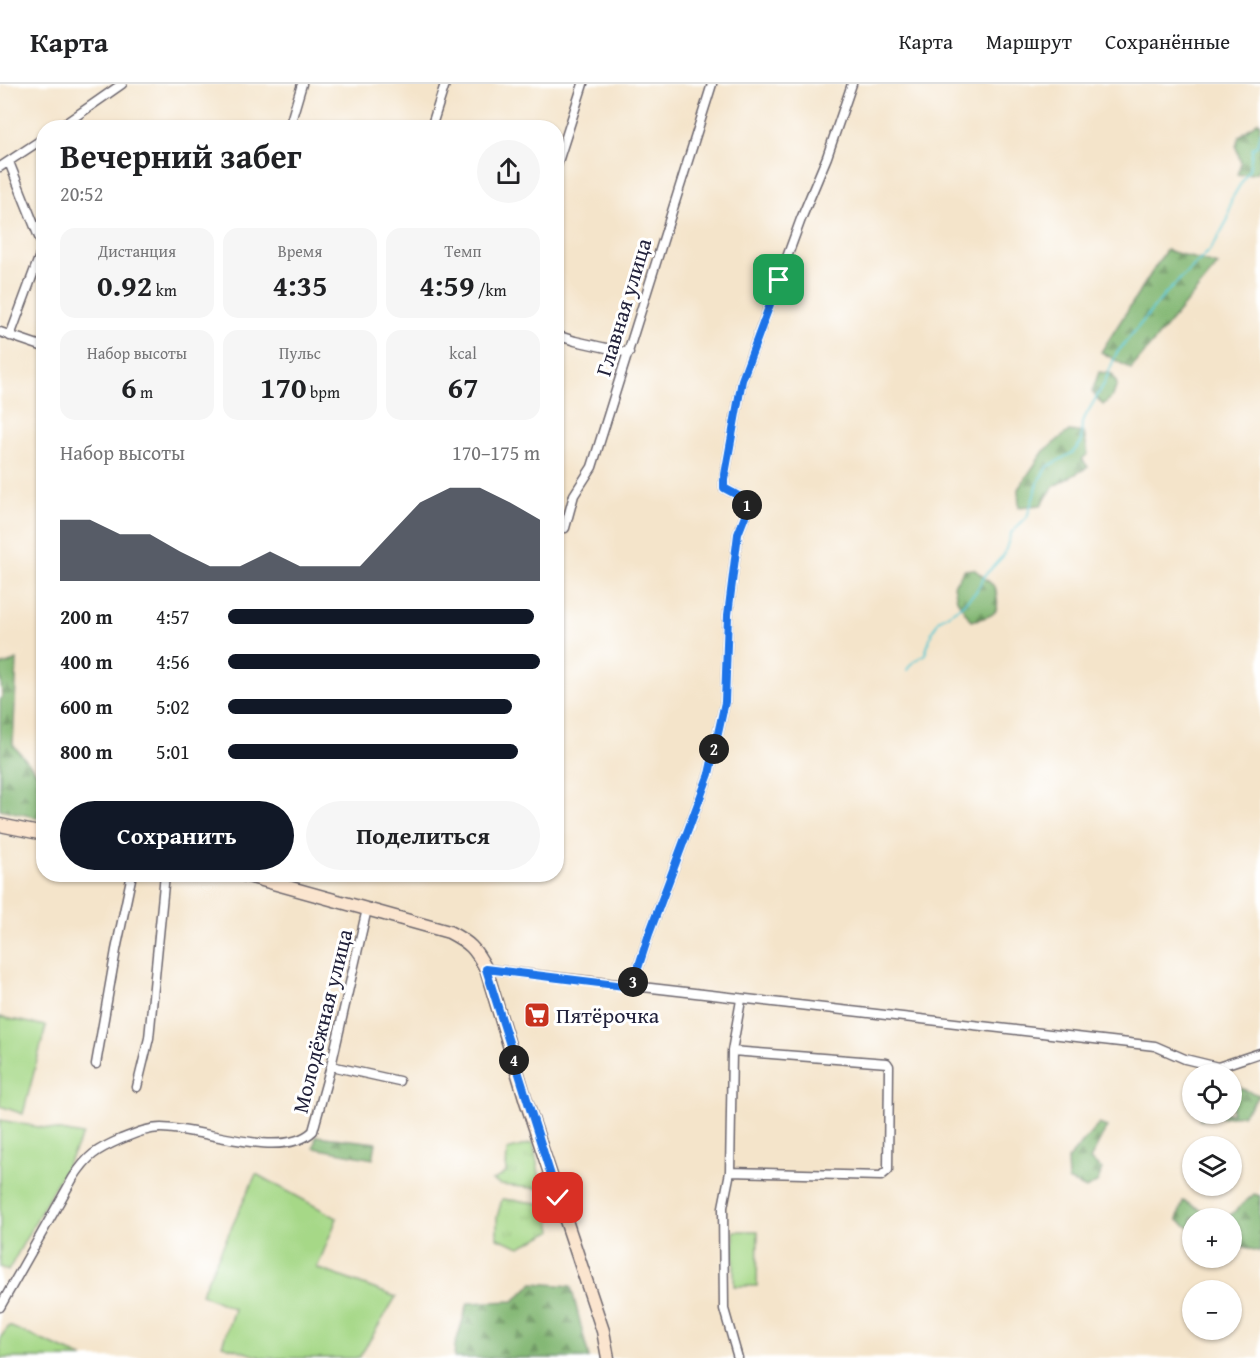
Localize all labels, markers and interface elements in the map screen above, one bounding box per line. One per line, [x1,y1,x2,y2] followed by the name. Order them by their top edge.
[30,21,108,62] text: Карта
[899,26,953,57] text: Карта
[986,26,1072,57] text: Маршрут
[1105,26,1230,57] text: Сохранённые
[60,132,302,180] text: Вечерний забег
[477,140,540,203] button: share
[60,179,103,208] text: 20:52
[587,234,659,380] street label: Главная улица
[98,239,176,263] text: Дистанция
[278,239,322,263] text: Время
[445,239,481,263] text: Темп
[753,254,804,305] pin
[97,263,152,307] text: 0.92
[272,263,328,307] text: 4:35
[419,263,474,307] text: 4:59
[762,263,795,296] icon: arrive
[152,278,177,302] text: km
[474,278,507,302] text: /km
[87,341,187,365] text: Набор высоты
[279,341,321,365] text: Пульс
[449,341,477,365] text: kcal
[121,365,136,409] text: 6
[260,365,307,409] text: 170
[447,365,479,409] text: 67
[136,380,153,404] text: m
[307,380,340,404] text: bpm
[60,438,185,467] text: Набор высоты
[452,438,540,467] text: 170–175 m
[732,490,762,520] pin: 1
[743,493,751,517] text: 1
[60,602,113,631] text: 200 m
[156,602,190,631] text: 4:57
[60,647,113,676] text: 400 m
[156,647,190,676] text: 4:56
[60,692,113,721] text: 600 m
[156,692,190,721] text: 5:02
[699,734,729,764] pin: 2
[60,737,113,766] text: 800 m
[156,737,190,766] text: 5:01
[710,737,718,761] text: 2
[60,801,294,870] button: Сохранить
[306,801,540,870] button: Поделиться
[284,925,360,1116] street label: Молодёжная улица
[618,967,648,997] pin: 3
[629,970,637,994] text: 3
[556,999,660,1031] place label: Пятёрочка
[522,1000,552,1030] supermarket icon: Пятёрочка
[499,1045,529,1075] pin: 4
[510,1048,518,1072] text: 4
[1182,1064,1242,1340] map controls
[1182,1064,1242,1124] button: locate
[1182,1136,1242,1196] button: layers
[532,1172,583,1223] pin
[541,1181,574,1214] icon: check
[1182,1208,1242,1268] button: +
[1182,1280,1242,1340] button: −

